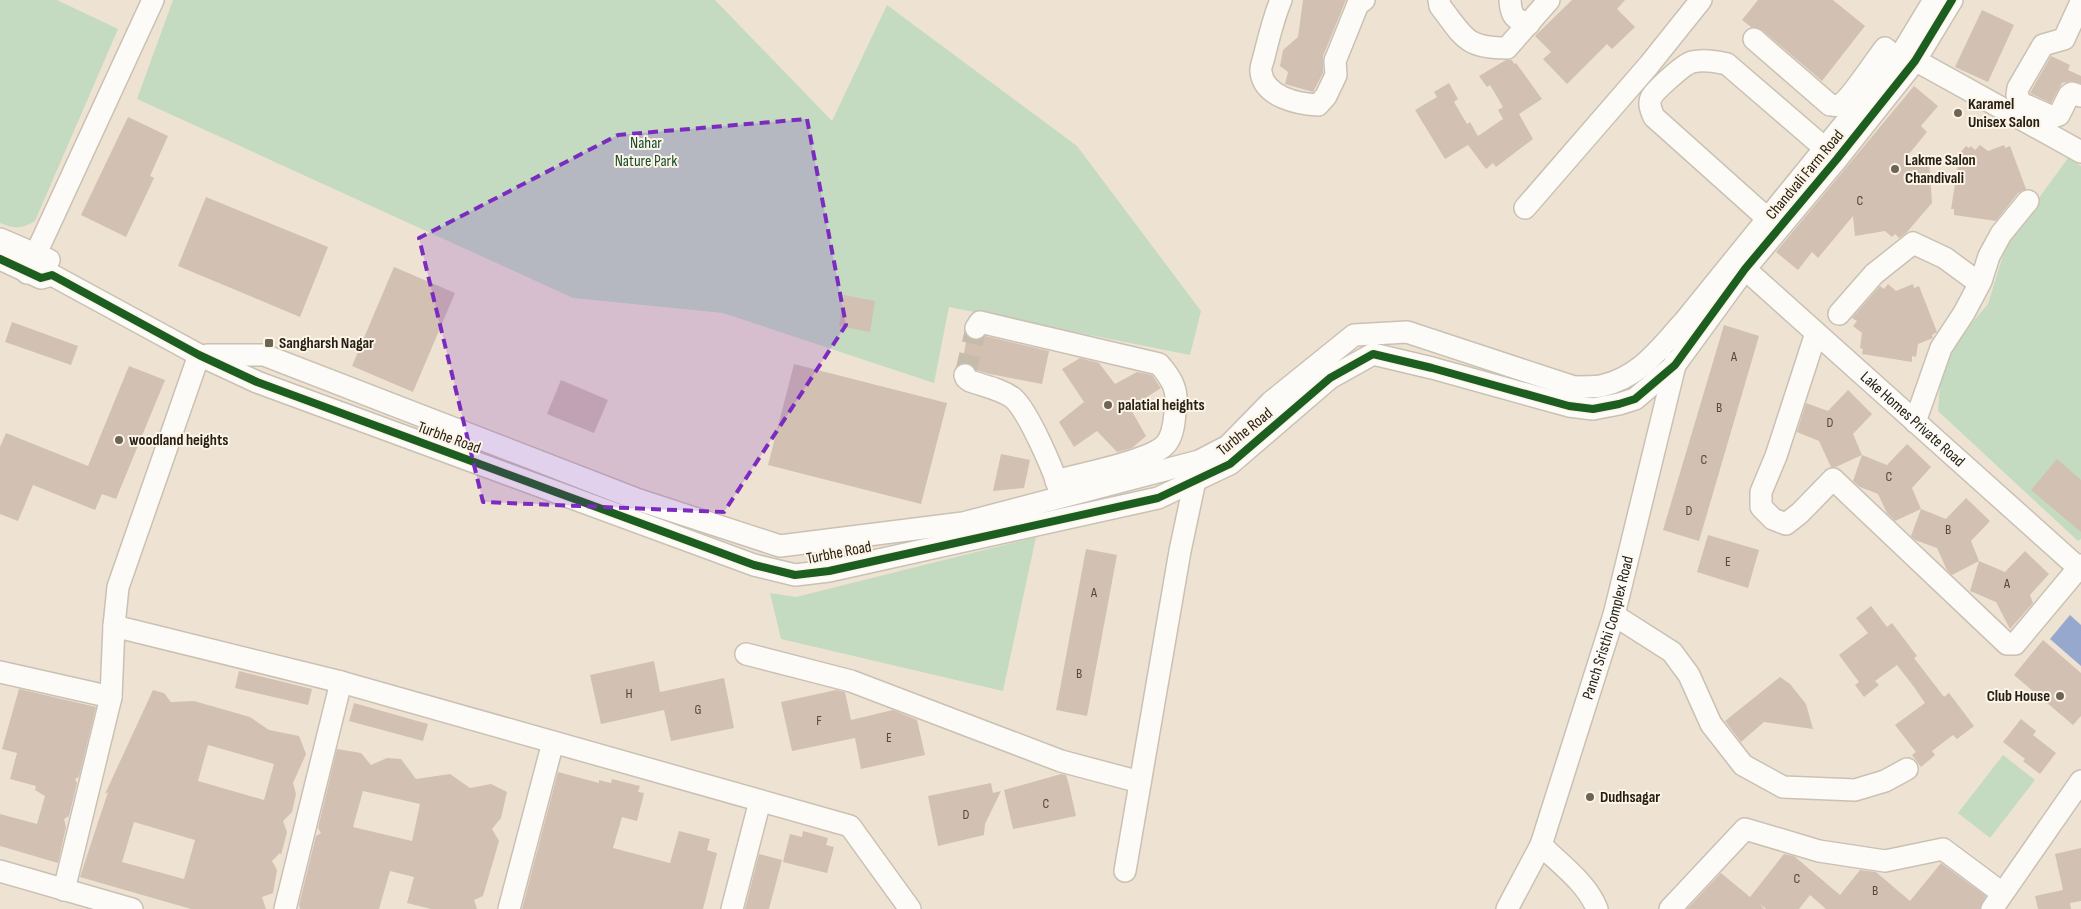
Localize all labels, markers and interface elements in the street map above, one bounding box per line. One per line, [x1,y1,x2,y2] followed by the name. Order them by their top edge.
[1968,95,2040,132] place label: Karamel Unisex Salon
[1952,107,1964,119] marker: Karamel Unisex Salon
[1762,126,1848,224] street label: Chandvali Farm Road
[615,134,677,171] park label: Nahar Nature Park
[1905,151,1976,188] place label: Lakme Salon Chandivali
[1889,163,1901,175] marker: Lakme Salon Chandivali
[1857,192,1864,209] house number: C
[279,334,374,353] place label: Sangharsh Nagar
[263,337,275,349] marker: Sangharsh Nagar
[1730,348,1738,365] house number: A
[1856,367,1969,471] street label: Lake Homes Private Road
[1118,396,1205,415] place label: palatial heights
[1102,399,1114,411] marker: palatial heights
[1716,399,1722,416] house number: B
[1213,404,1277,460] street label: Turbhe Road
[1827,414,1834,431] house number: D
[415,418,483,458] street label: Turbhe Road
[129,431,228,450] place label: woodland heights
[113,434,125,446] marker: woodland heights
[1701,451,1708,468] house number: C
[1886,468,1893,485] house number: C
[1686,502,1693,519] house number: D
[1945,521,1951,538] house number: B
[805,537,873,569] street label: Turbhe Road
[1725,553,1731,570] house number: E
[1578,554,1638,702] street label: Panch Sristhi Complex Road
[2003,575,2011,592] house number: A
[1090,584,1098,601] house number: A
[1076,665,1082,682] house number: B
[625,685,633,702] house number: H
[1987,687,2050,706] place label: Club House
[2054,690,2066,702] marker: Club House
[694,701,702,718] house number: G
[816,712,822,729] house number: F
[886,729,892,746] house number: E
[1600,788,1660,807] place label: Dudhsagar
[1584,791,1596,803] marker: Dudhsagar
[1043,795,1050,812] house number: C
[963,806,970,823] house number: D
[1794,870,1801,887] house number: C
[1872,882,1878,899] house number: B

